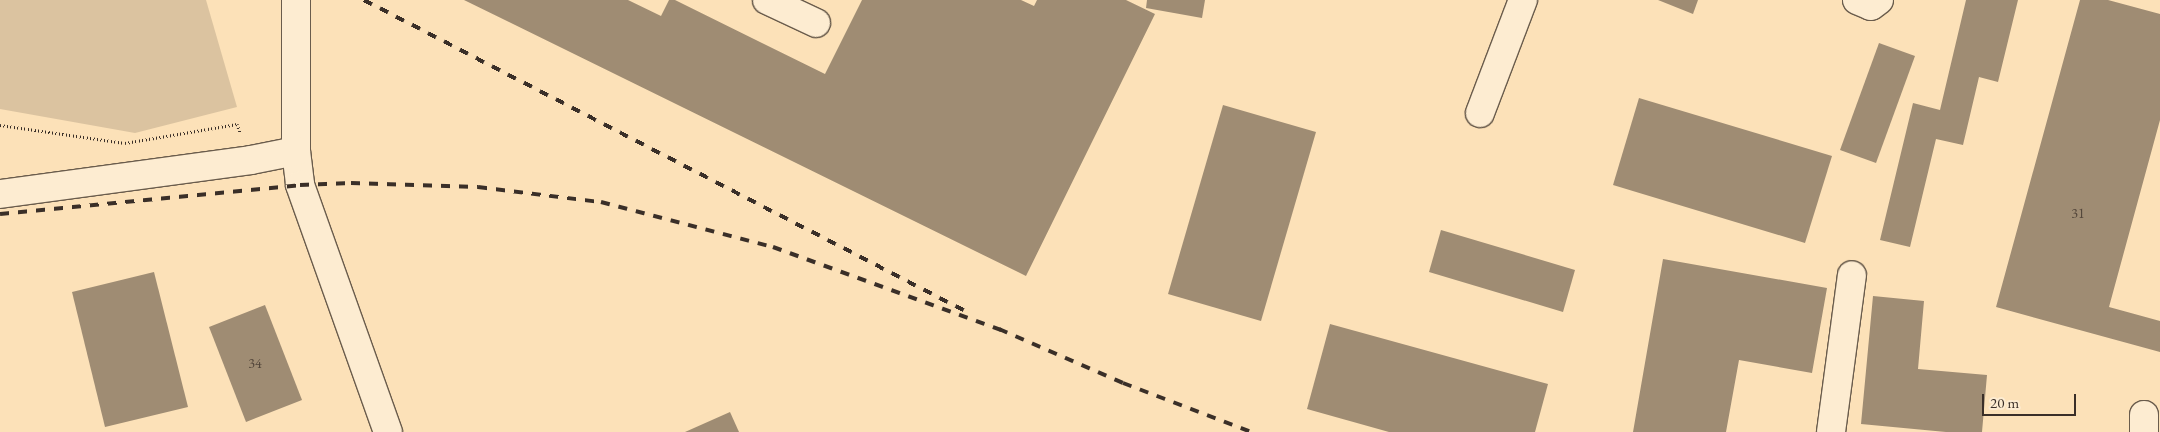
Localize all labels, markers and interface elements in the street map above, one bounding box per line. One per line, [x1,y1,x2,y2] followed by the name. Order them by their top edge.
[2071,205,2085,221] house number: 31
[248,355,262,371] house number: 34
[1985,384,2079,416] scale bar
[1990,393,2019,412] text: 20 m

